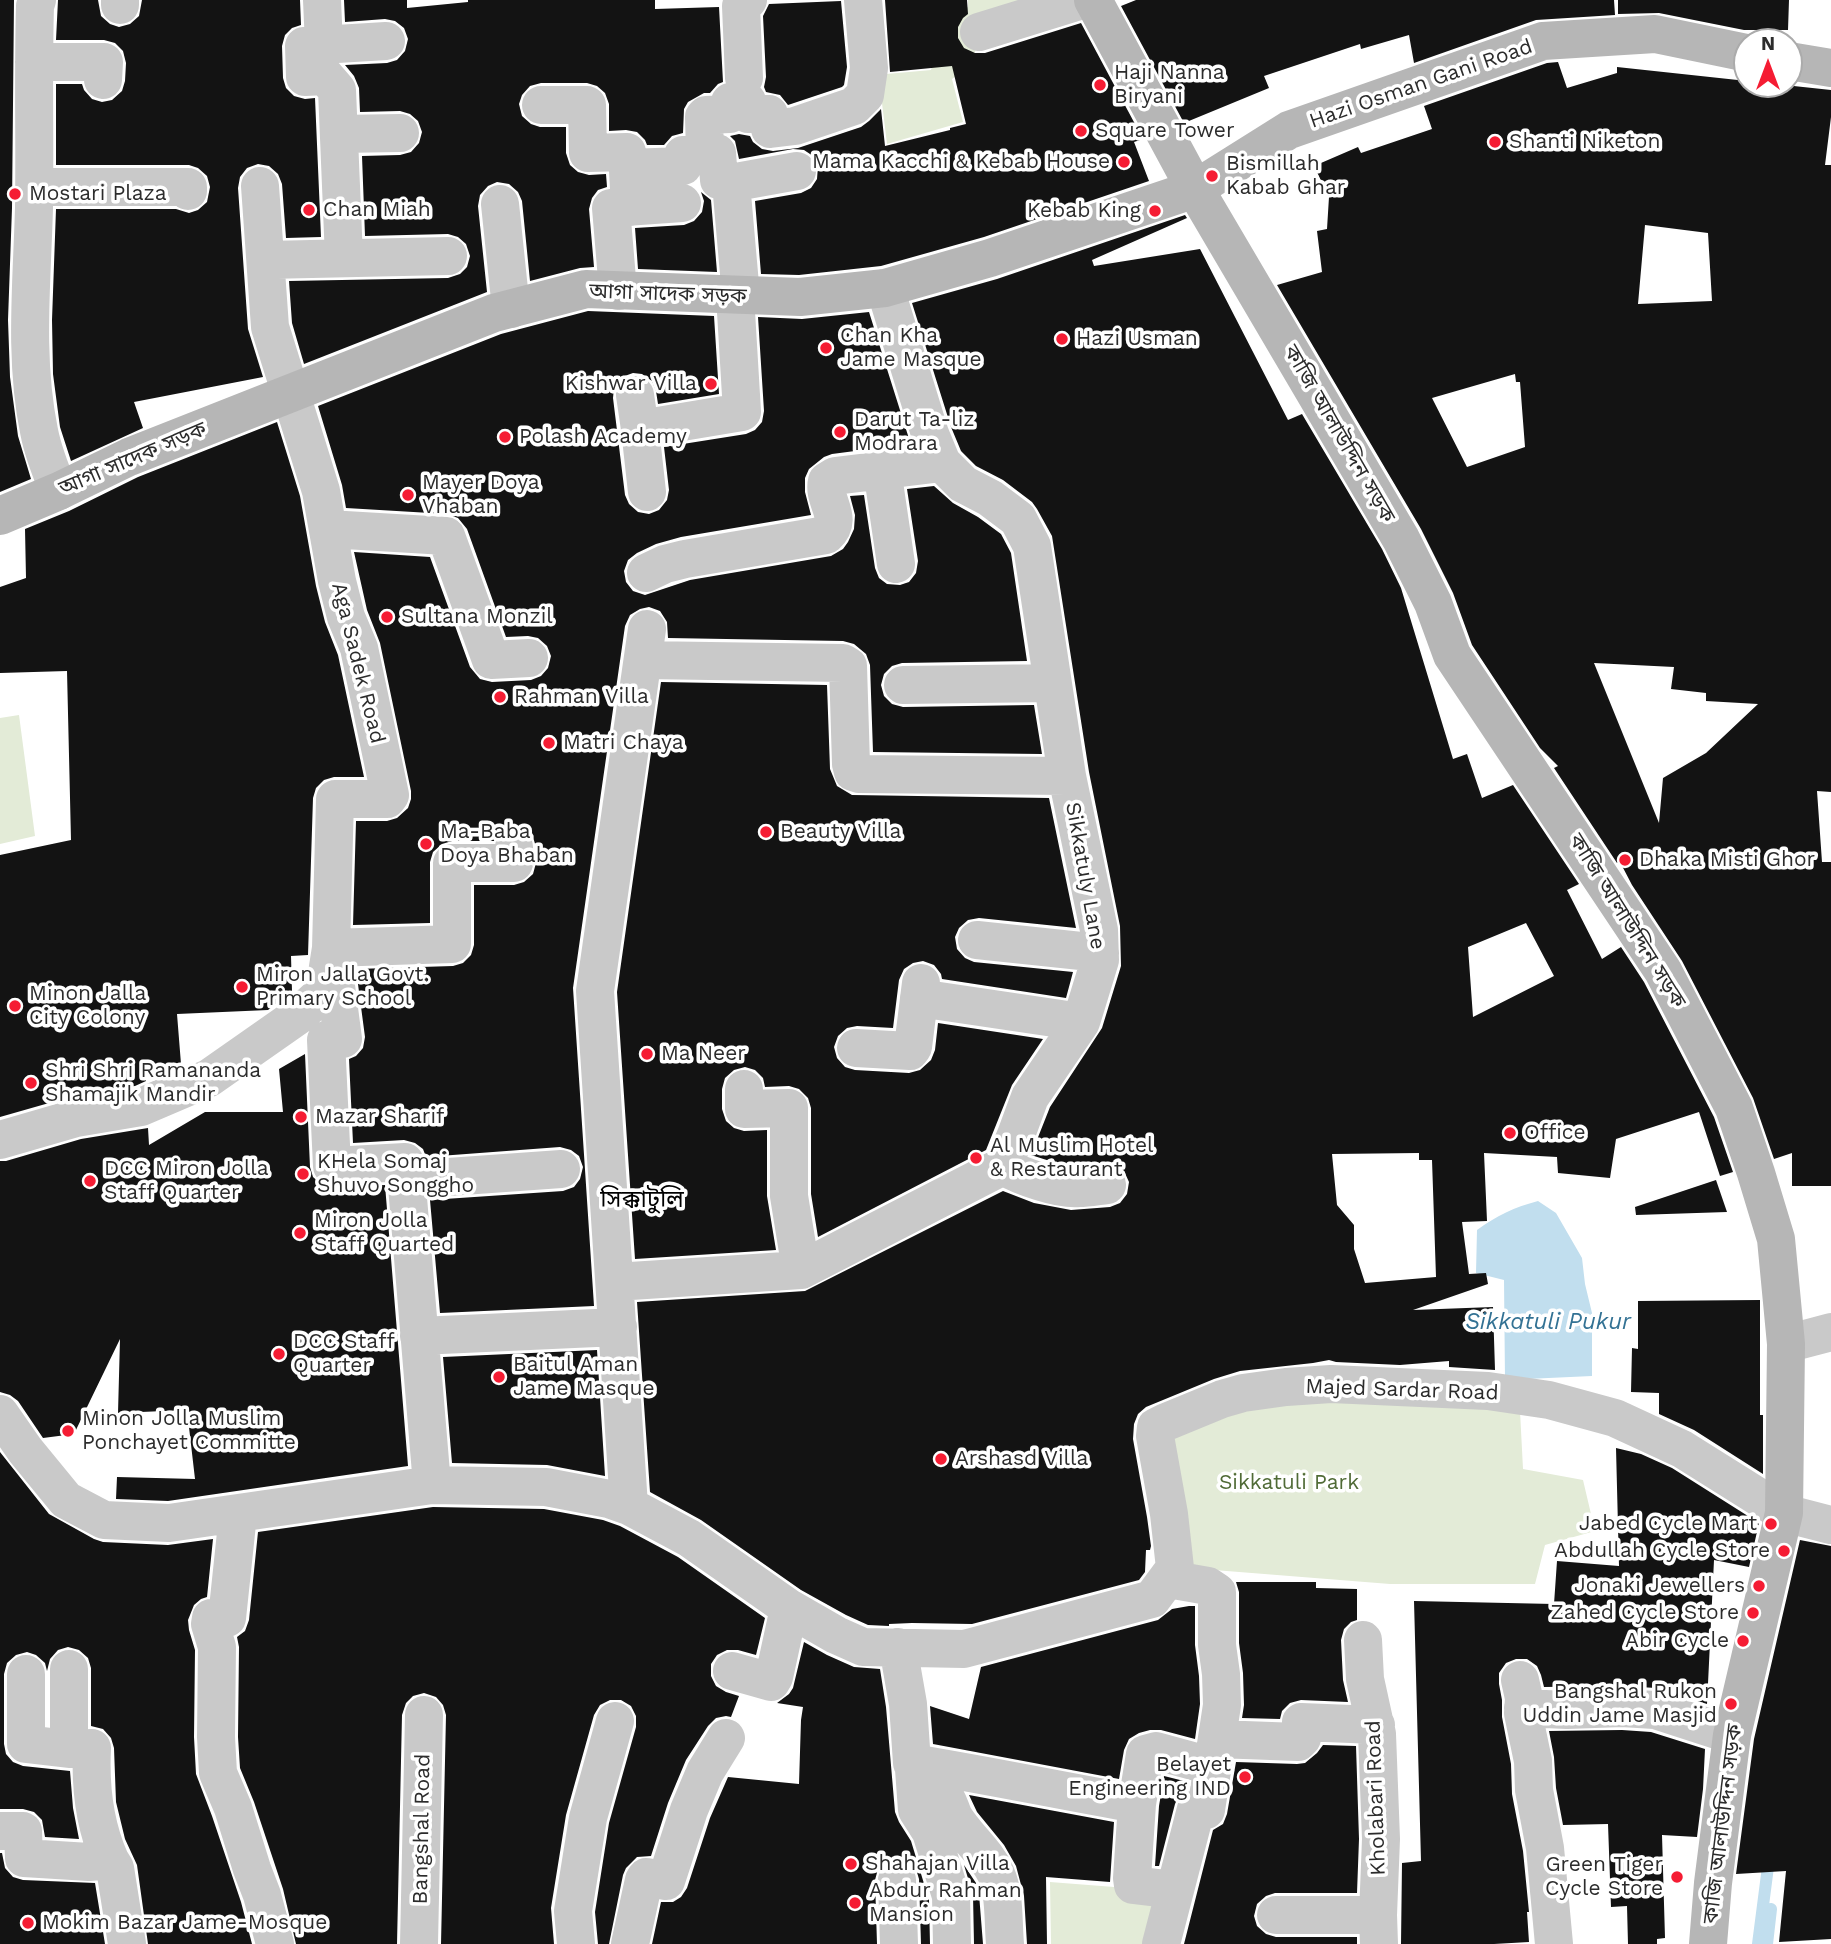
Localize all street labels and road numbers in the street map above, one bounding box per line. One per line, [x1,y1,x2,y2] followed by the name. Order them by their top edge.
[1306,34,1536,134] street label: Hazi Osman Gani Road
[589,279,747,309] street label: আগা সাদেক সড়ক
[1278,341,1400,527] street label: কাজি আলাউদ্দিন সড়ক
[56,417,210,501] street label: আগা সাদেক সড়ক
[326,580,390,746] street label: Aga Sadek Road
[1060,800,1110,952] street label: Sikkatuly Lane
[1563,829,1691,1013] street label: কাজি আলাউদ্দিন সড়ক
[1305,1374,1499,1406] street label: Majed Sardar Road
[1361,1720,1391,1876] street label: Kholabari Road
[1698,1723,1748,1925] street label: কাজি আলাউদ্দিন সড়ক
[408,1754,436,1904] street label: Bangshal Road

